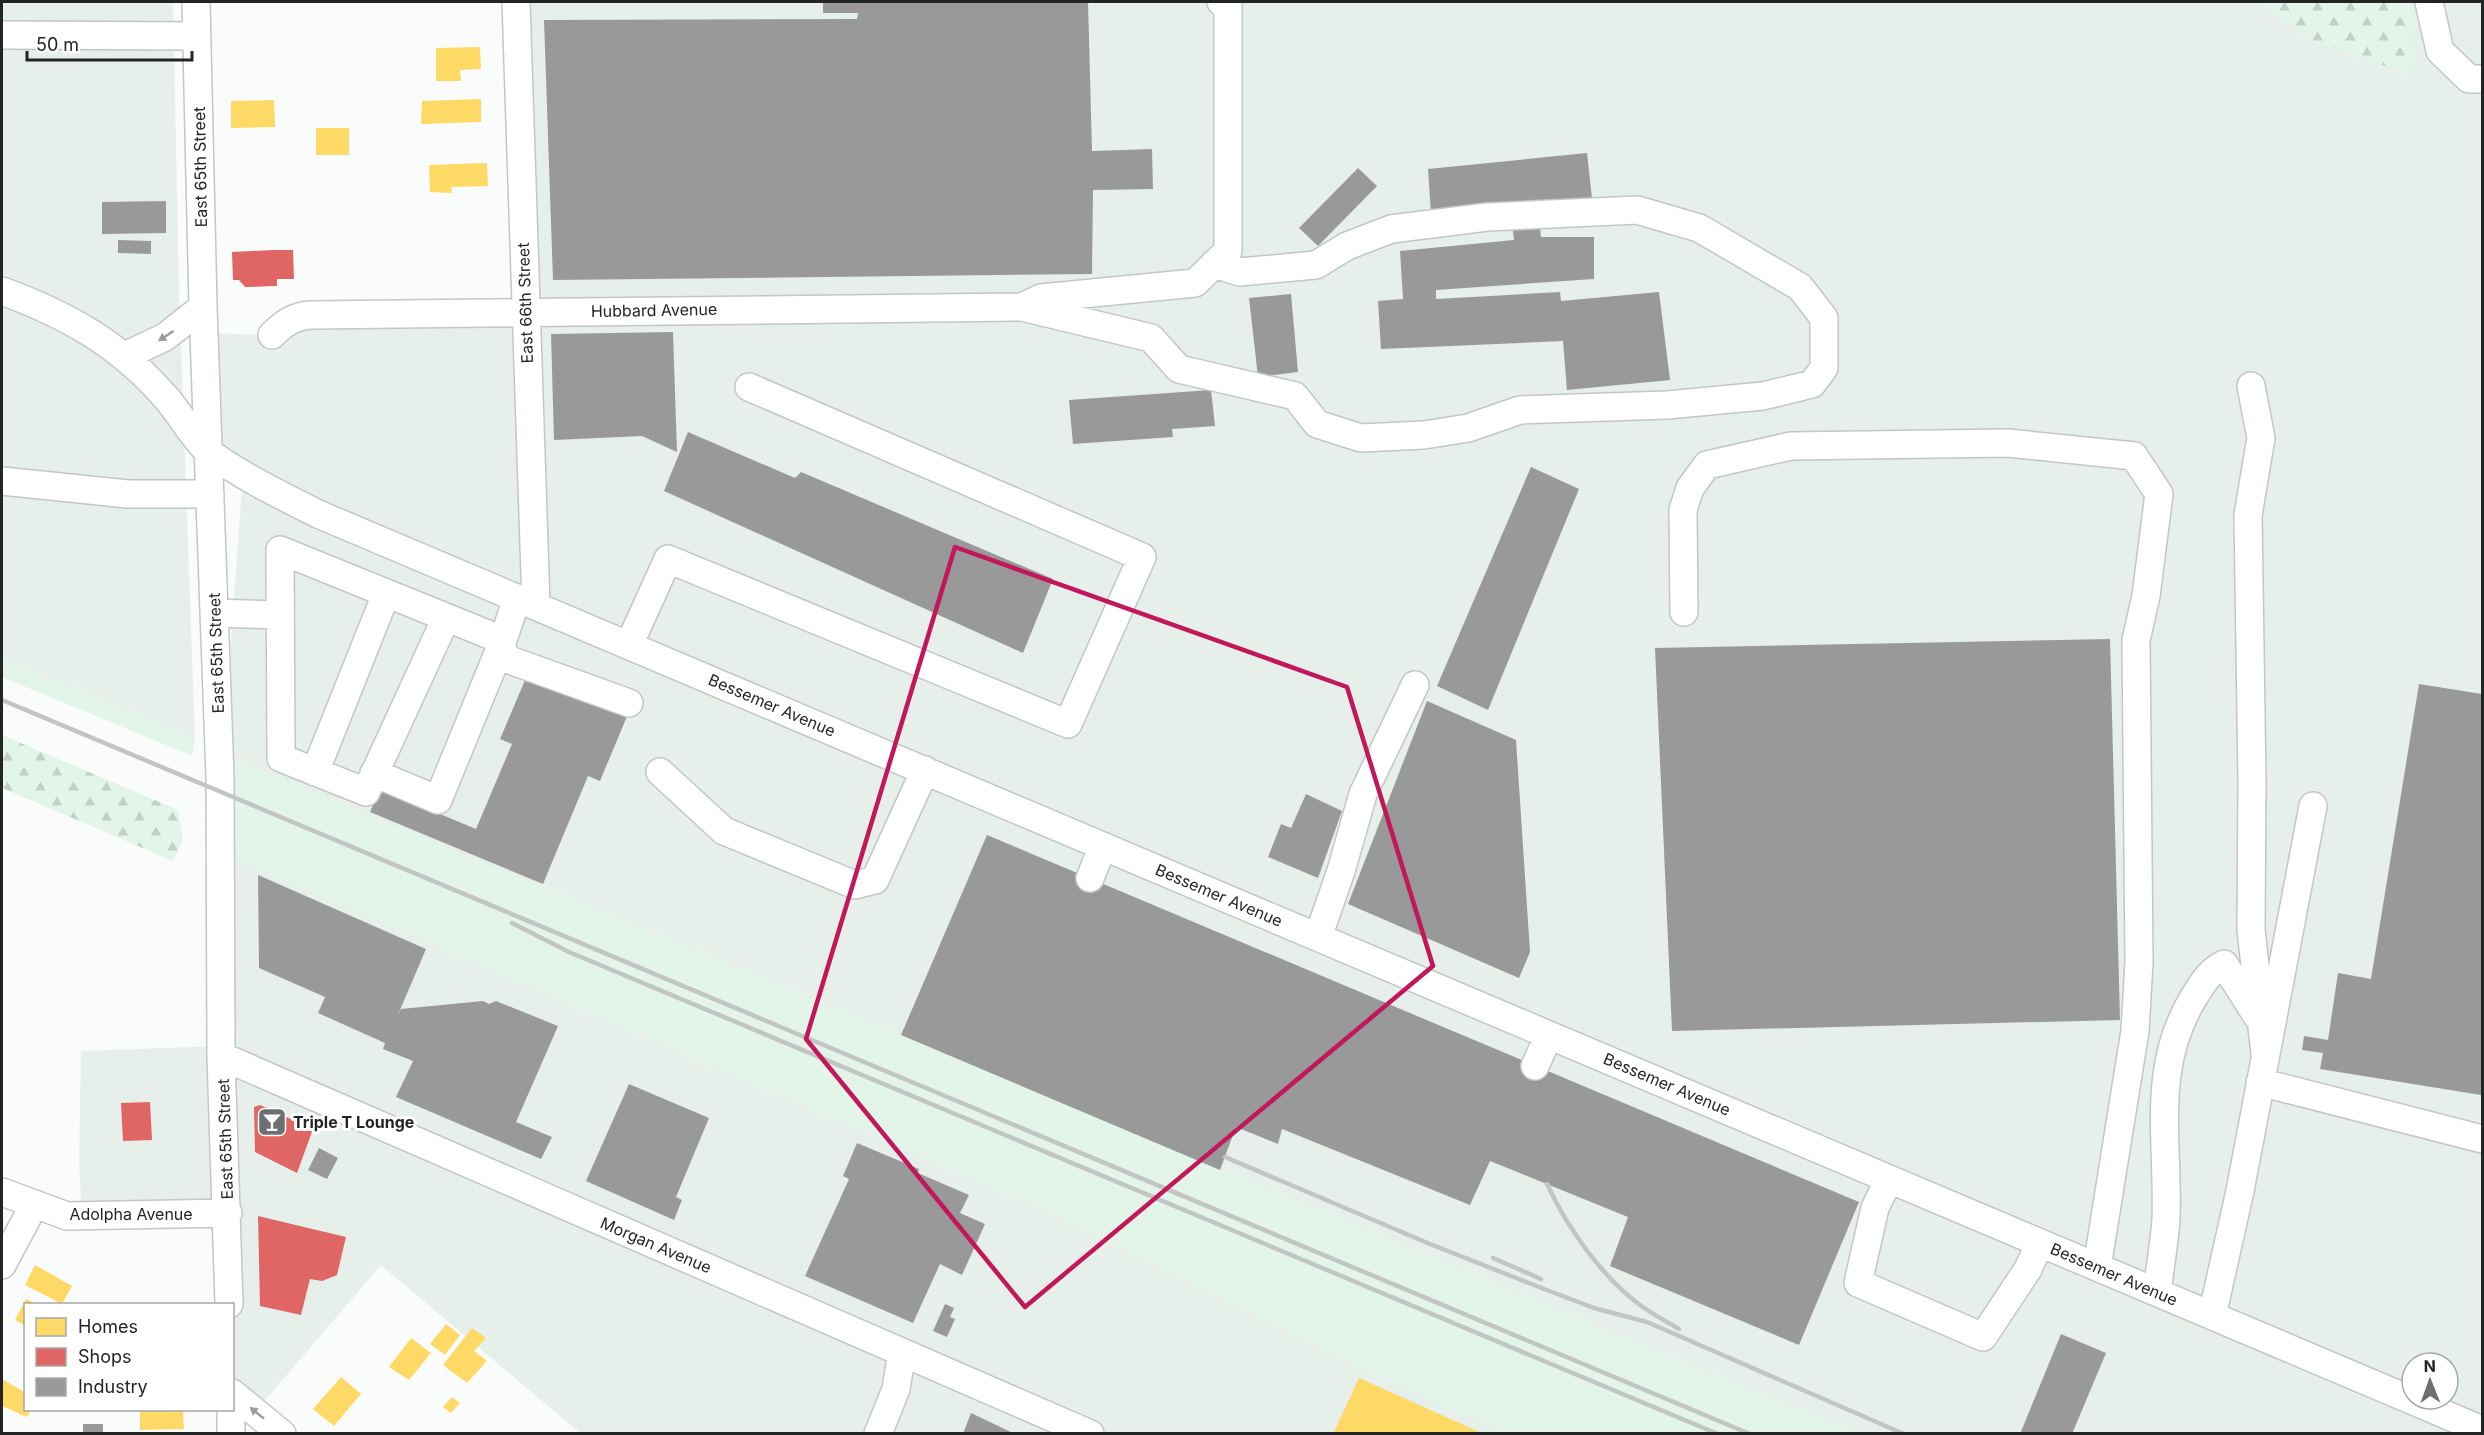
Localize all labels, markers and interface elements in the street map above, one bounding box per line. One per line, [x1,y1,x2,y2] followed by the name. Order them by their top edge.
[27,24,192,62] scale bar
[36,34,79,55] text: 50 m
[189,106,211,228] street label: East 65th Street
[513,242,537,364] street label: East 66th Street
[591,299,717,321] street label: Hubbard Avenue
[158,330,174,341] one-way arrow
[204,592,228,714] street label: East 65th Street
[705,669,839,741] street label: Bessemer Avenue
[1152,859,1286,931] street label: Bessemer Avenue
[1600,1048,1734,1120] street label: Bessemer Avenue
[213,1078,237,1200] street label: East 65th Street
[256,1106,288,1138] bar icon: Triple T Lounge
[293,1112,414,1132] place label: Triple T Lounge
[69,1204,193,1224] street label: Adolpha Avenue
[597,1213,715,1277] street label: Morgan Avenue
[2047,1238,2181,1310] street label: Bessemer Avenue
[24,1303,234,1411] legend
[78,1316,138,1337] text: Homes
[78,1346,132,1367] text: Shops
[2400,1351,2460,1411] north arrow
[2423,1356,2436,1376] text: N
[78,1376,148,1397] text: Industry
[250,1408,265,1420] one-way arrow

